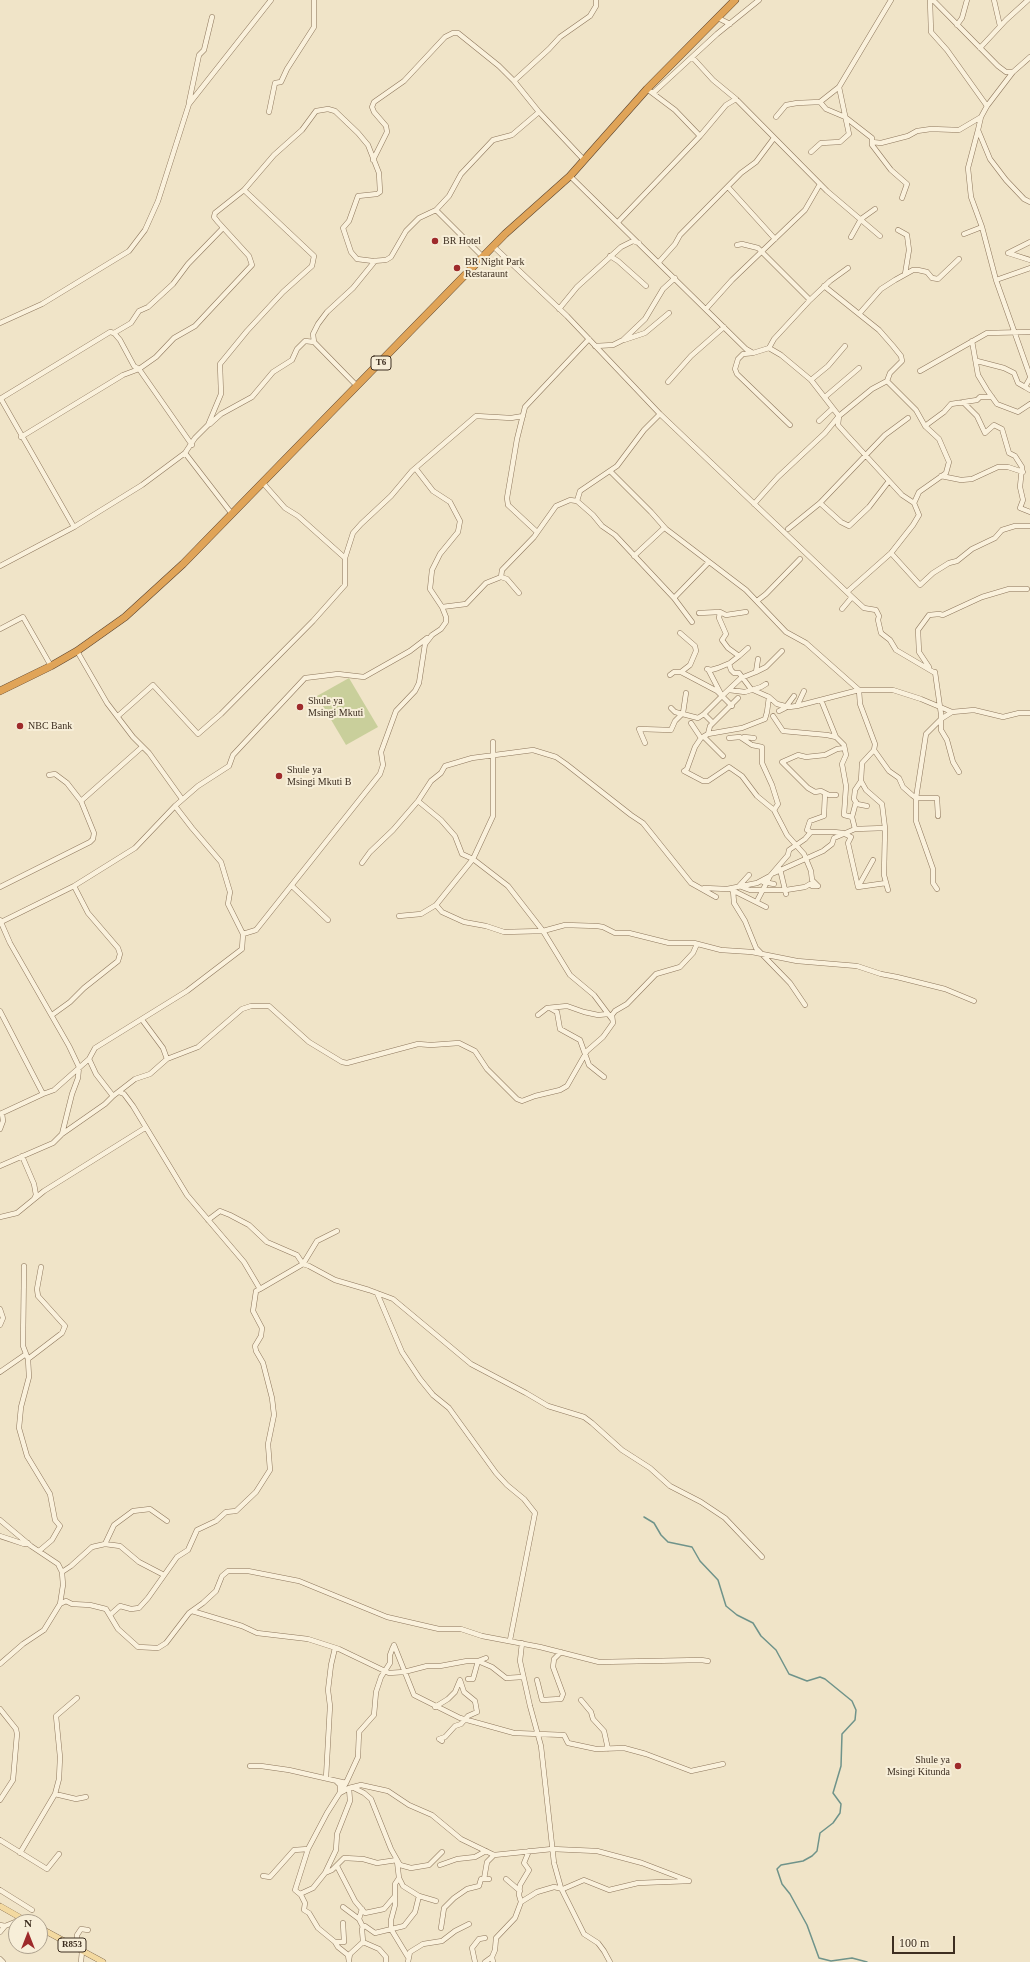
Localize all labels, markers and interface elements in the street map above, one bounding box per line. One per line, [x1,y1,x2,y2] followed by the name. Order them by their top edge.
[443,235,481,247] place label: BR Hotel
[430,236,440,246] marker: BR Hotel
[465,256,524,280] place label: BR Night Park Restaraunt
[452,263,462,273] marker: BR Night Park Restaraunt
[371,356,391,370] road number: T6
[308,695,363,718] place label: Shule ya Msingi Mkuti
[295,702,305,712] marker: Shule ya Msingi Mkuti
[28,720,72,732] place label: NBC Bank
[15,721,25,731] marker: NBC Bank
[287,764,351,788] place label: Shule ya Msingi Mkuti B
[274,771,284,781] marker: Shule ya Msingi Mkuti B
[887,1754,950,1778] place label: Shule ya Msingi Kitunda
[953,1761,963,1771] marker: Shule ya Msingi Kitunda
[8,1914,48,1954] north arrow
[24,1917,32,1929] text: N
[894,1928,957,1954] scale bar
[899,1936,929,1950] text: 100 m
[58,1938,86,1952] road number: R853

